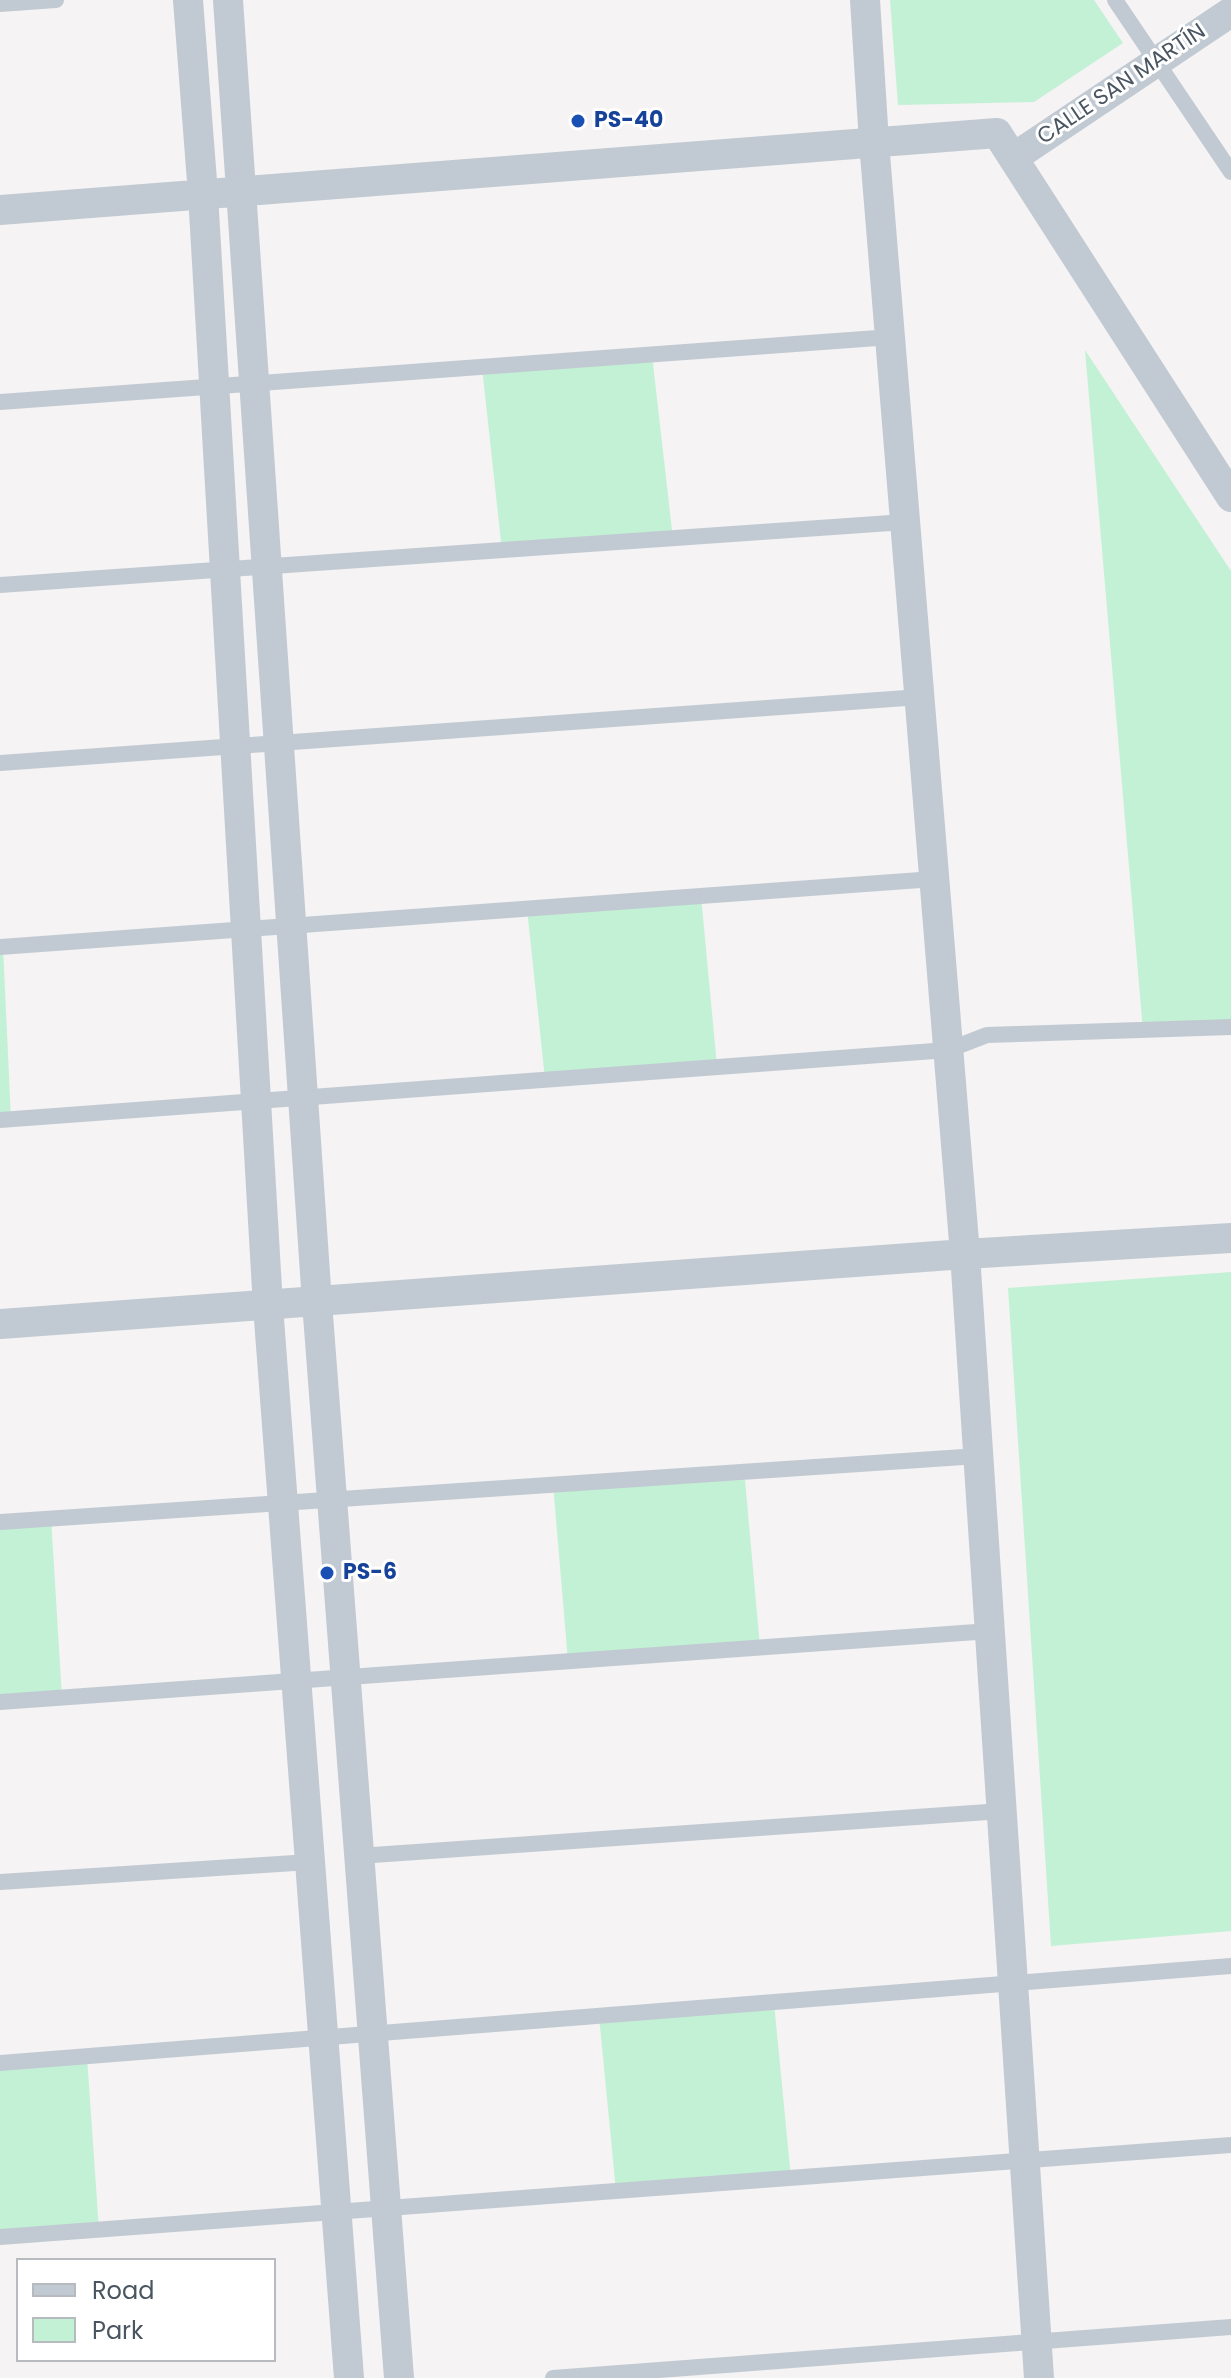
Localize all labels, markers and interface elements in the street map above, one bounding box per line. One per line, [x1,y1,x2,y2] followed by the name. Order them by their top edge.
[1033,19,1211,151] street label: CALLE SAN MARTÍN
[594,108,663,134] place label: PS-40
[569,112,587,130] marker: PS-40
[343,1560,397,1586] place label: PS-6
[318,1564,336,1582] marker: PS-6
[16,2258,276,2362] legend
[92,2274,154,2307] text: Road
[92,2314,143,2347] text: Park

